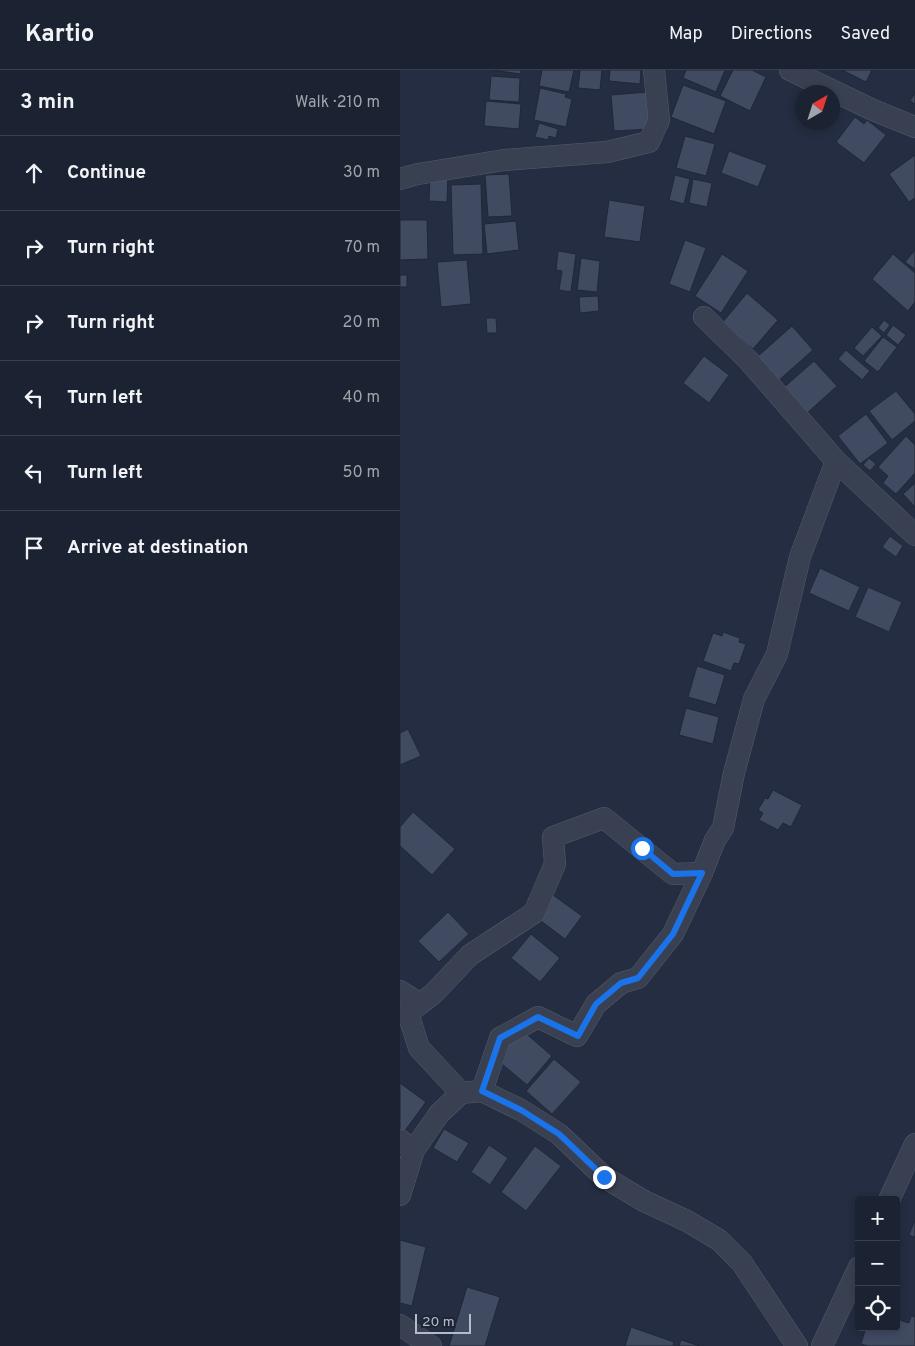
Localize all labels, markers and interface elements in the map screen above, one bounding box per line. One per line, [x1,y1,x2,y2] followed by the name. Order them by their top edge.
[25,20,94,50] text: Kartio
[669,23,703,46] text: Map
[731,23,813,46] text: Directions
[841,23,890,46] text: Saved
[795,85,840,130] north arrow
[20,89,75,116] text: 3 min
[295,93,380,113] text: Walk · 210 m
[20,159,48,187] icon: ahead
[67,161,146,185] text: Continue
[343,163,380,183] text: 30 m
[20,234,48,262] icon: right
[67,236,155,260] text: Turn right
[345,238,380,258] text: 70 m
[20,309,48,337] icon: right
[67,311,155,335] text: Turn right
[343,313,380,333] text: 20 m
[20,384,48,412] icon: left
[67,386,143,410] text: Turn left
[342,388,380,408] text: 40 m
[20,459,48,487] icon: left
[67,461,143,485] text: Turn left
[343,463,380,483] text: 50 m
[20,534,48,562] icon: arrive
[67,536,248,560] text: Arrive at destination
[631,837,654,860] route start
[593,1166,616,1189] route end
[855,1196,900,1331] map controls
[855,1196,900,1241] button: +
[855,1241,900,1286] button: −
[855,1286,900,1331] button: locate
[415,1311,471,1334] scale bar
[422,1314,455,1331] text: 20 m

